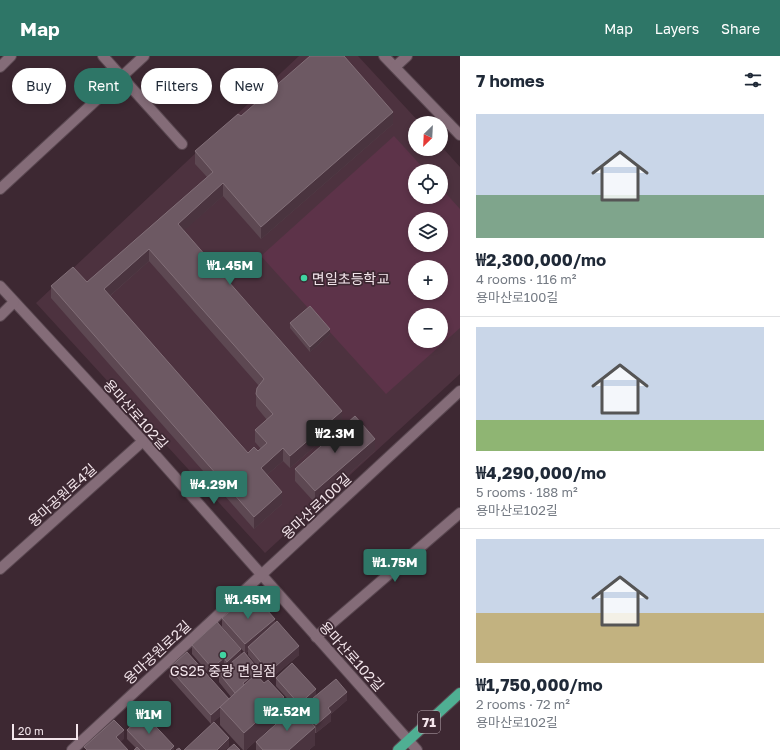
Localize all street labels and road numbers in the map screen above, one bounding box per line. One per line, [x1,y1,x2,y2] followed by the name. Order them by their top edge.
[100,376,172,452] street label: 용마산로102길
[24,460,100,530] street label: 용마공원로4길
[278,470,354,542] street label: 용마산로100길
[120,617,194,687] street label: 용마공원로2길
[316,618,388,694] street label: 용마산로102길
[418,711,440,733] road number: 71

